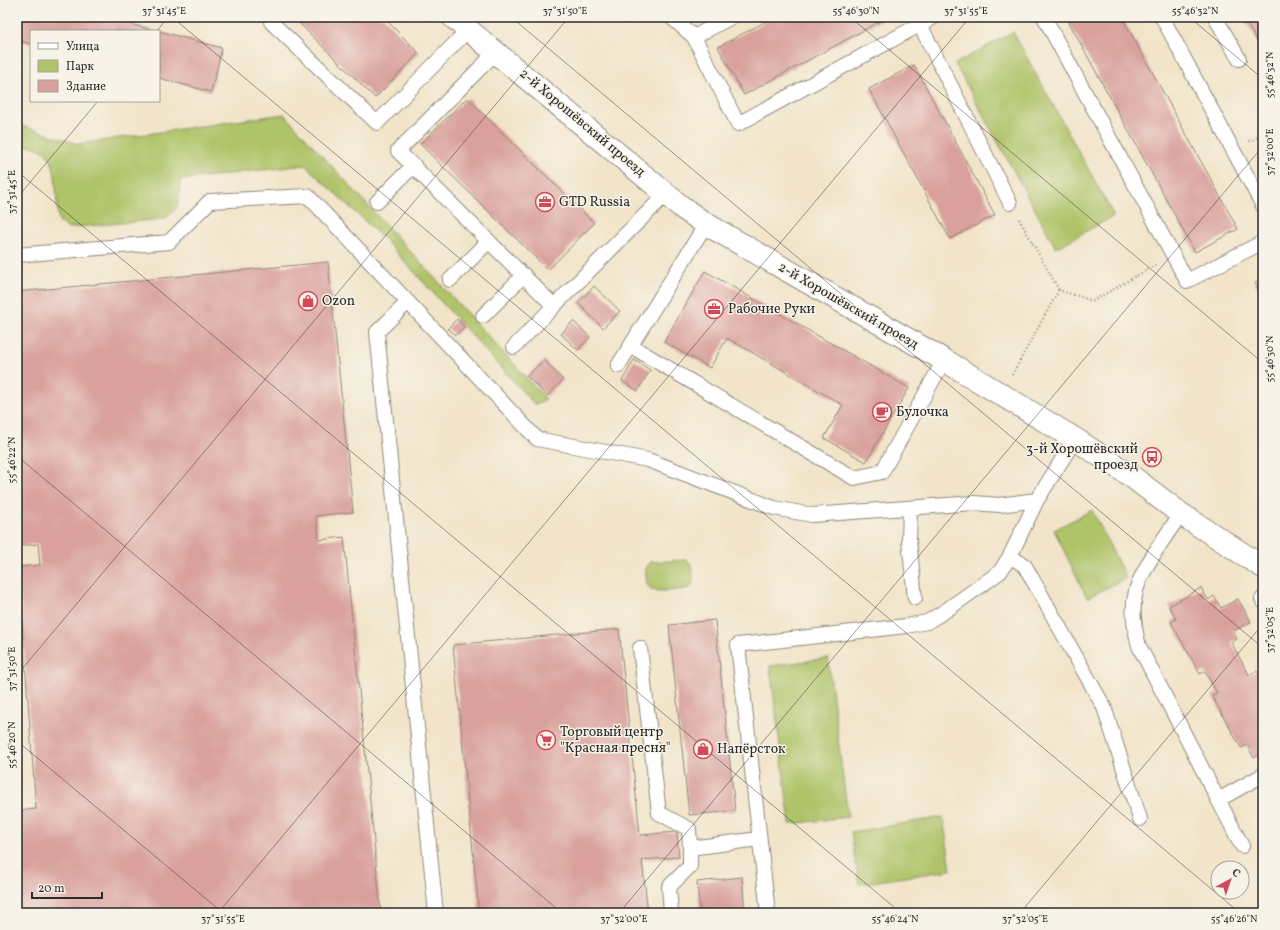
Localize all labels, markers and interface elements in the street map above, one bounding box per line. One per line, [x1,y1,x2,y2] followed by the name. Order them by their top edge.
[142,4,186,18] text: 37°31'45"E
[543,4,587,18] text: 37°31'50"E
[832,4,880,18] text: 55°46'30"N
[944,4,988,18] text: 37°31'55"E
[1172,4,1219,18] text: 55°46'32"N
[30,30,160,102] legend
[66,39,99,55] text: Улица
[1263,51,1277,98] text: 55°46'32"N
[66,59,94,75] text: Парк
[515,64,649,182] street label: 2-й Хорошёвский проезд
[66,79,106,95] text: Здание
[1263,128,1277,176] text: 37°32'00"E
[5,170,19,214] text: 37°31'45"E
[534,191,556,213] office icon: GTD Russia
[559,193,630,212] place label: GTD Russia
[774,258,922,354] street label: 2-й Хорошёвский проезд
[297,290,319,312] shop icon: Ozon
[322,292,355,311] place label: Ozon
[703,298,725,320] office icon: Рабочие Руки
[728,300,816,319] place label: Рабочие Руки
[1263,335,1277,383] text: 55°46'30"N
[871,401,893,423] cafe icon: Булочка
[896,403,949,422] place label: Булочка
[5,436,19,483] text: 55°46'22"N
[1026,440,1138,475] place label: 3-й Хорошёвский проезд
[1141,446,1163,468] bus stop icon: 3-й Хорошёвский проезд
[1263,607,1277,653] text: 37°32'05"E
[5,647,19,691] text: 37°31'50"E
[5,721,19,769] text: 55°46'20"N
[560,723,671,758] place label: Торговый центр "Красная пресня"
[535,729,557,751] supermarket icon: Торговый центр "Красная пресня"
[692,738,714,760] shop icon: Напёрсток
[717,740,786,759] place label: Напёрсток
[1210,860,1250,900] north arrow
[1228,865,1243,882] text: С
[32,874,102,900] scale bar
[38,881,65,897] text: 20 m
[201,912,245,926] text: 37°31'55"E
[600,912,648,926] text: 37°32'00"E
[872,912,919,926] text: 55°46'24"N
[1002,912,1048,926] text: 37°32'05"E
[1211,912,1258,926] text: 55°46'26"N

